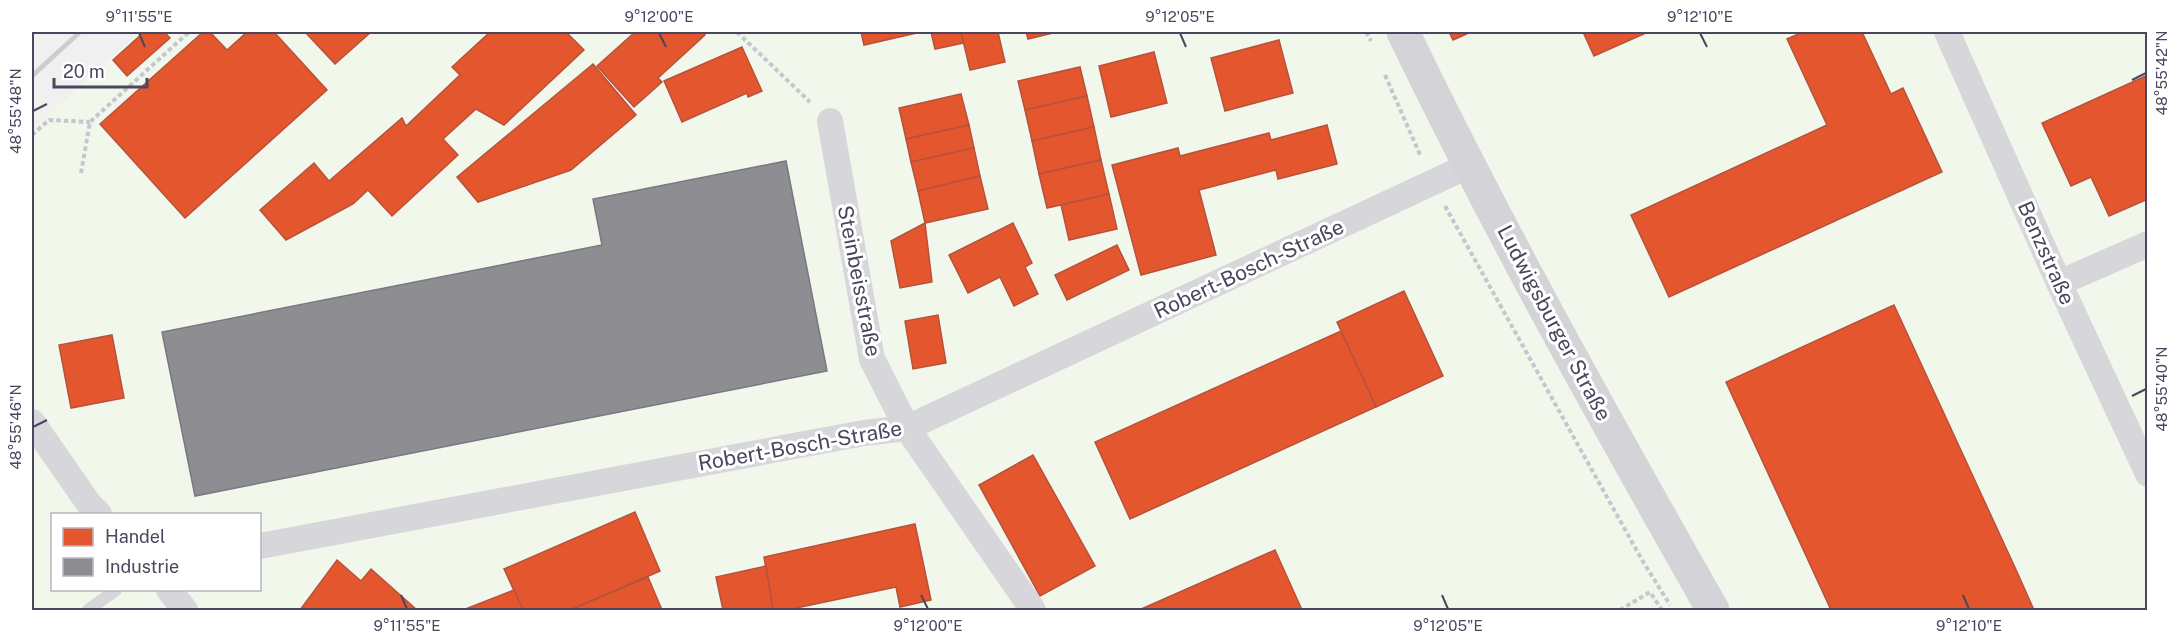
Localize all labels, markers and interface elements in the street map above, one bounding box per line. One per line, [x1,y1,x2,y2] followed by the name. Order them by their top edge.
[105,8,173,25] text: 9°11'55"E
[624,8,694,25] text: 9°12'00"E
[1145,8,1215,25] text: 9°12'05"E
[1667,8,1733,25] text: 9°12'10"E
[2153,30,2170,116] text: 48°55'42"N
[54,51,147,89] scale bar
[63,61,105,82] text: 20 m
[7,68,24,154] text: 48°55'48"N
[2013,197,2080,308] street label: Benzstraße
[833,203,886,359] street label: Steinbeisstraße
[1150,214,1348,324] street label: Robert-Bosch-Straße
[1492,221,1617,425] street label: Ludwigsburger Straße
[2153,346,2170,432] text: 48°55'40"N
[7,384,24,470] text: 48°55'46"N
[696,415,904,476] street label: Robert-Bosch-Straße
[51,513,261,591] legend
[105,526,165,547] text: Handel
[105,556,179,577] text: Industrie
[373,617,441,634] text: 9°11'55"E
[893,617,963,634] text: 9°12'00"E
[1413,617,1483,634] text: 9°12'05"E
[1936,617,2002,634] text: 9°12'10"E

